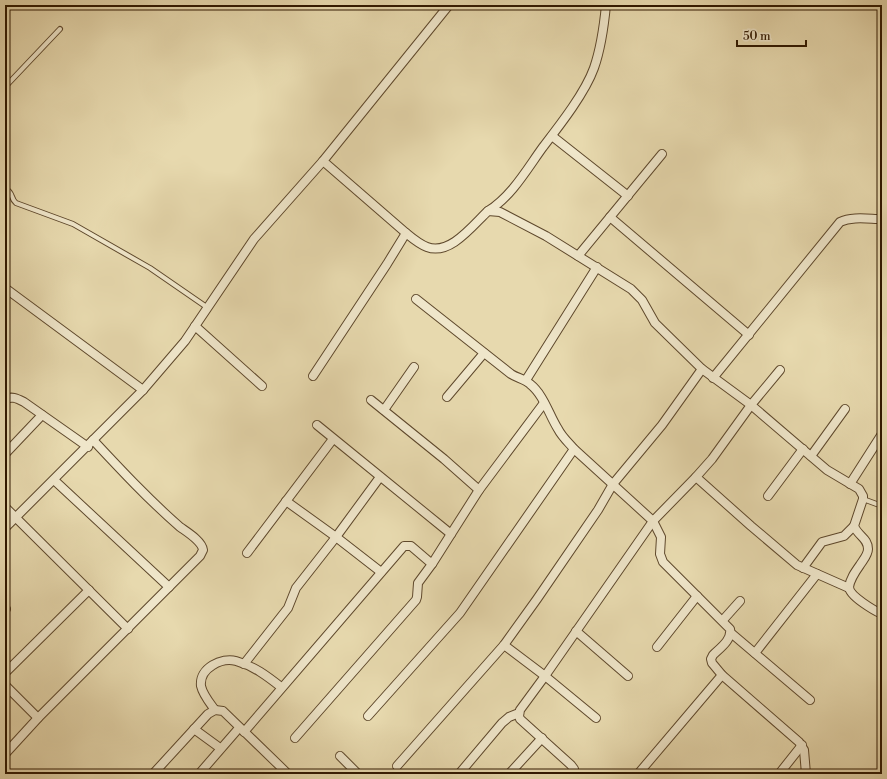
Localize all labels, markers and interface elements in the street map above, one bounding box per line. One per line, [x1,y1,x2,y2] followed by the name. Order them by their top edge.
[737,22,806,48] scale bar
[743,29,771,44] text: 50 m

